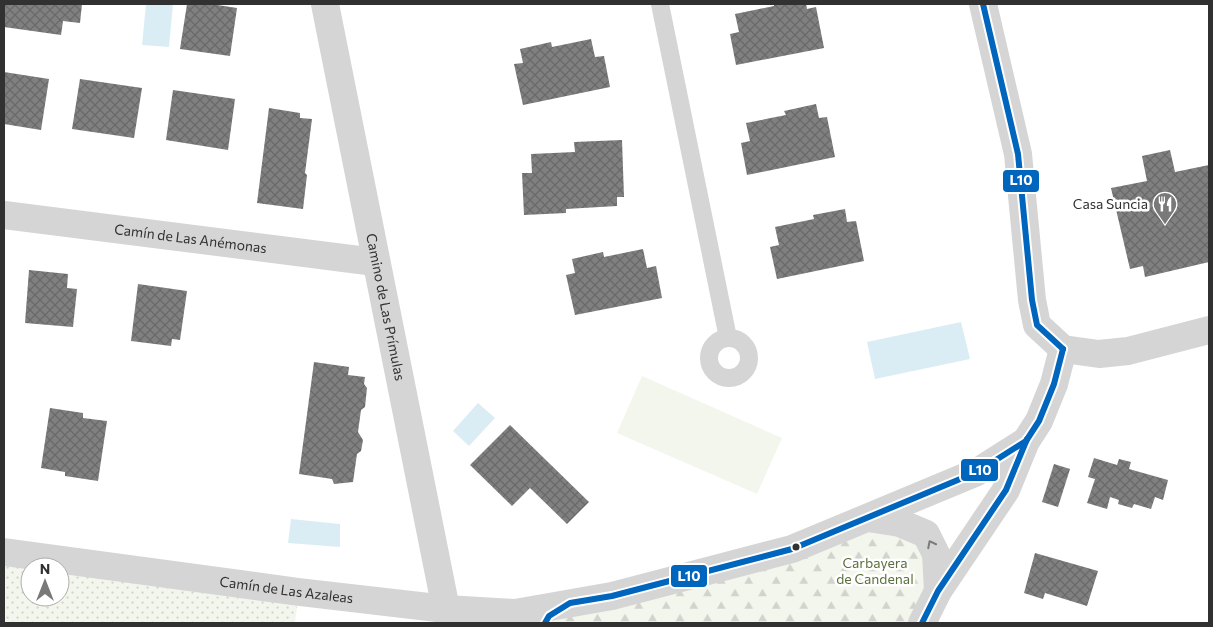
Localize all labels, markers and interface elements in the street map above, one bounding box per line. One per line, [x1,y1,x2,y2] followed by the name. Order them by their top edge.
[1002,169,1040,193] line badge: L10
[1010,171,1033,188] text: L10
[1152,191,1178,225] restaurant icon: Casa Suncia
[1073,195,1148,212] place label: Casa Suncia
[113,220,268,256] street label: Camín de Las Anémonas
[363,232,409,382] street label: Camino de Las Prímulas
[960,458,999,482] line badge: L10
[969,461,992,478] text: L10
[927,540,937,549] one-way arrow
[791,542,801,552] unlabelled marker
[836,554,914,587] park label: Carbayera de Candenal
[20,557,70,607] north arrow
[40,560,50,577] text: N
[670,564,708,588] line badge: L10
[678,567,701,584] text: L10
[219,572,354,606] street label: Camín de Las Azaleas

